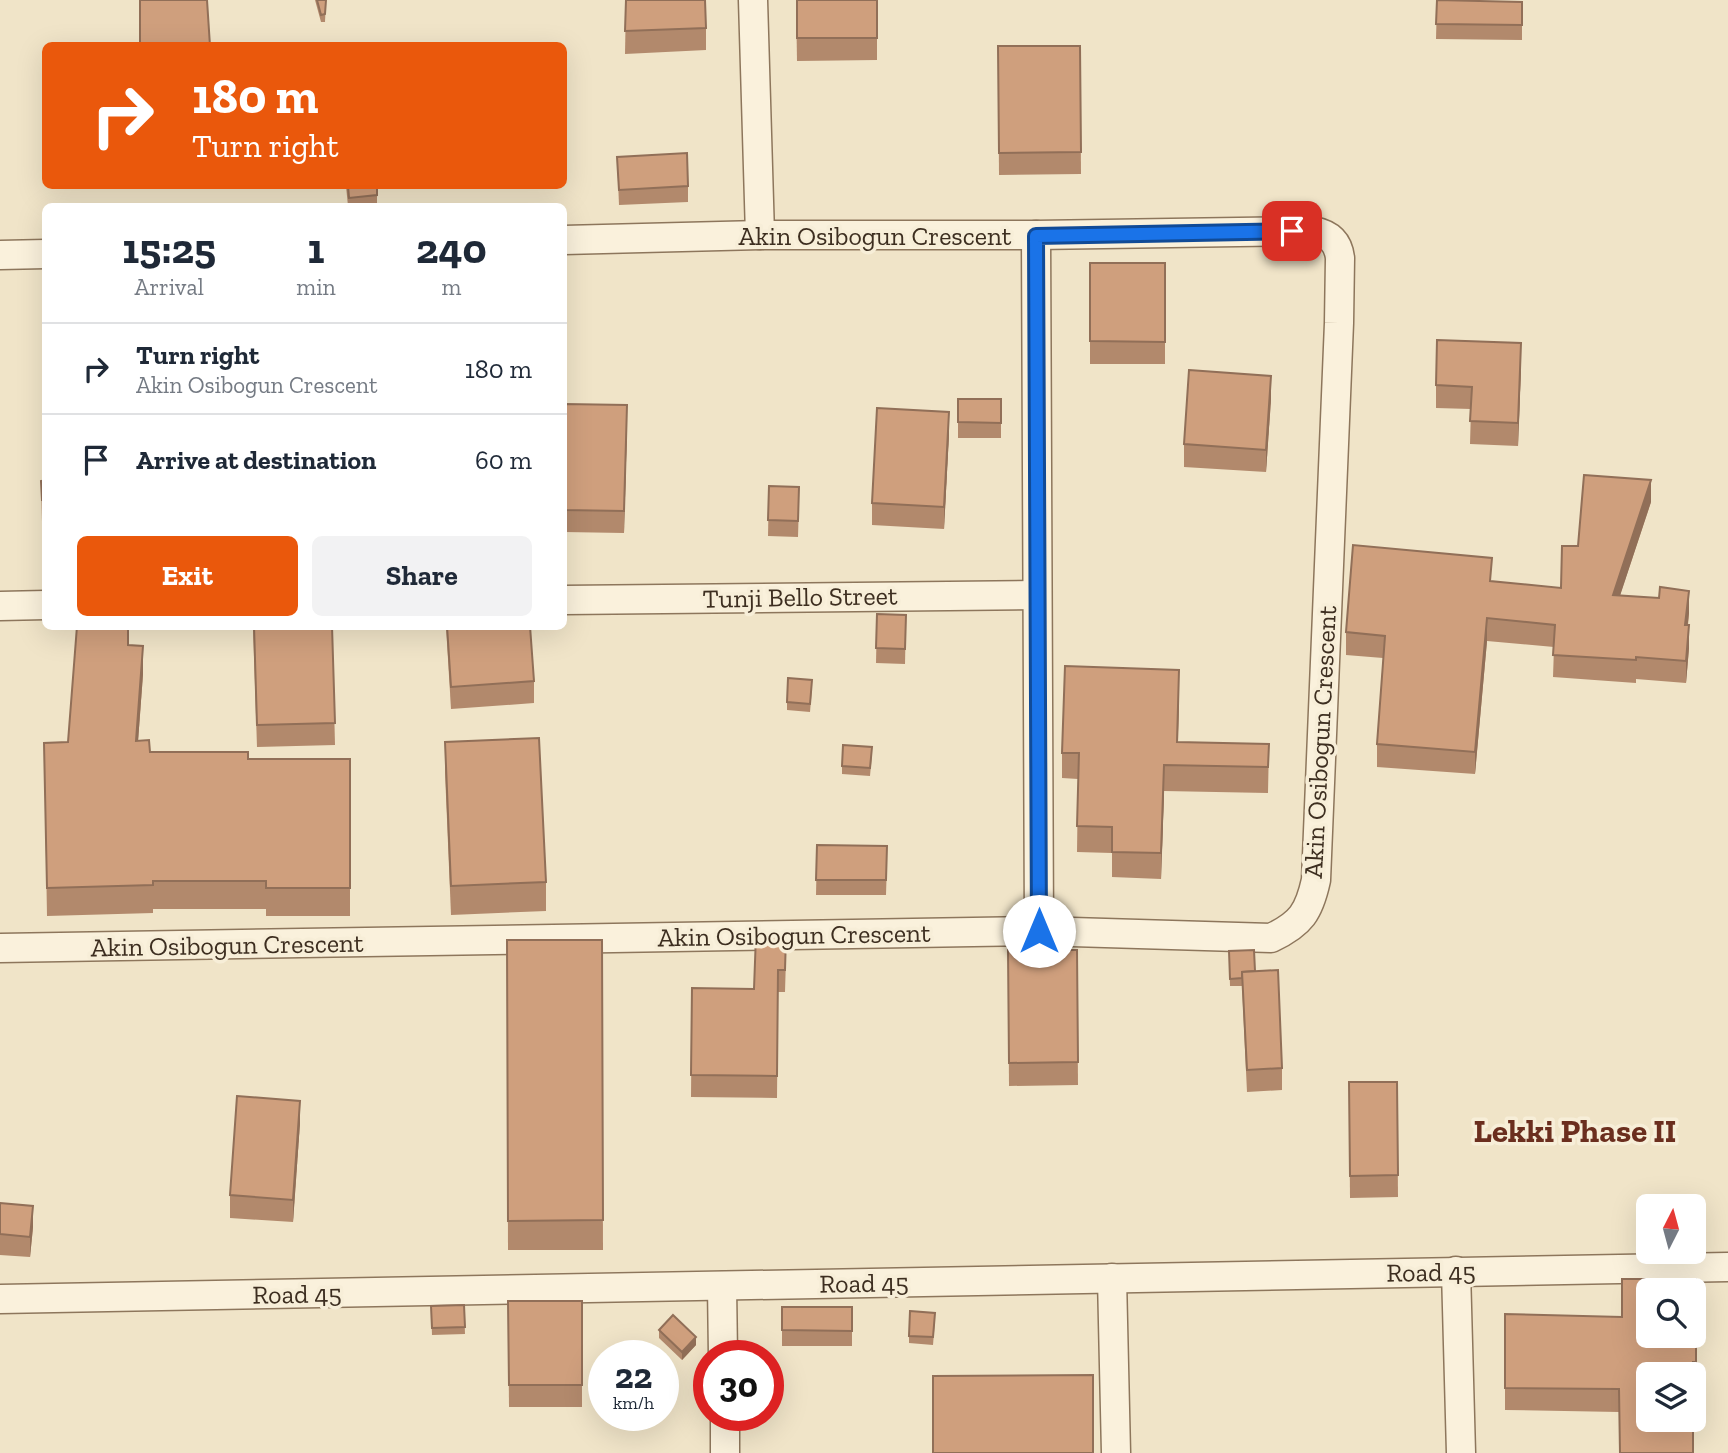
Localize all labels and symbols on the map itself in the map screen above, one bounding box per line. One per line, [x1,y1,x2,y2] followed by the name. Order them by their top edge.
[1262,201,1322,261] pin
[738,220,1012,252] street label: Akin Osibogun Crescent
[702,579,898,615] street label: Tunji Bello Street
[1297,604,1343,879] street label: Akin Osibogun Crescent
[1002,894,1076,968] position arrow
[657,917,931,953] street label: Akin Osibogun Crescent
[90,927,364,963] street label: Akin Osibogun Crescent
[1474,1111,1676,1150] district label: Lekki Phase II
[1636,1194,1706,1264] north arrow
[1386,1255,1476,1289] street label: Road 45
[819,1266,909,1300] street label: Road 45
[252,1277,342,1311] street label: Road 45
[693,1340,784,1431] speed limit sign: 30

